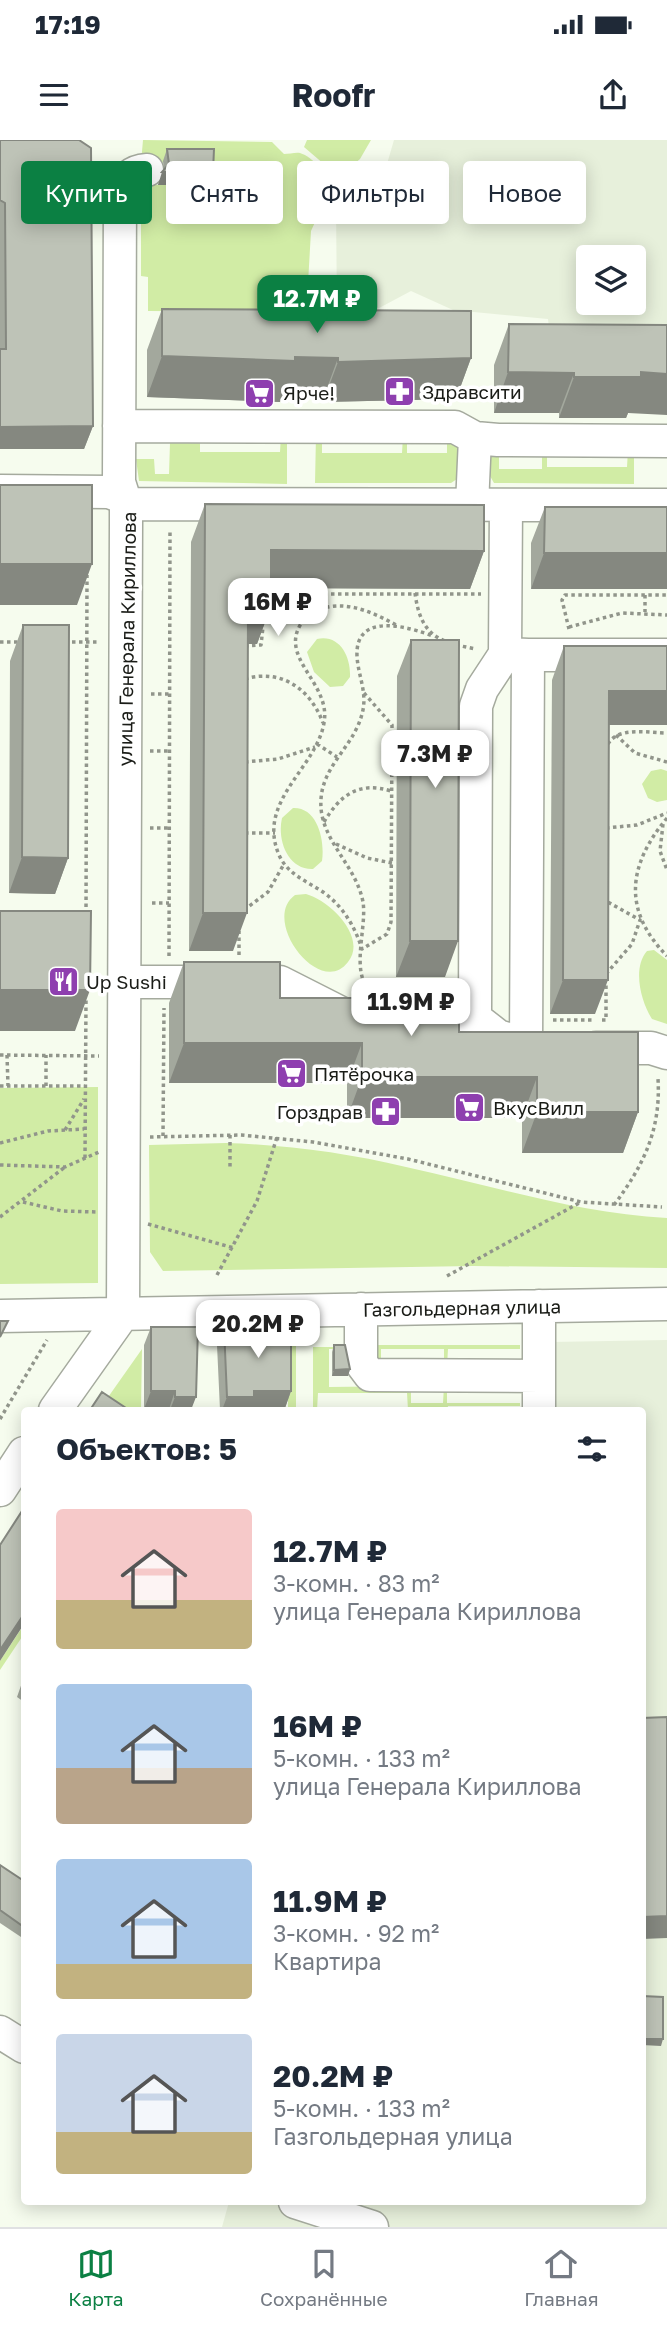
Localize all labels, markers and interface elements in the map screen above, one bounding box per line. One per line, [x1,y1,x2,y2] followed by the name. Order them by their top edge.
[35,9,101,40] text: 17:19
[35,76,73,114] icon: menu
[291,76,376,114] text: Roofr
[594,76,632,114] icon: share
[21,161,152,224] chip: Купить
[166,161,283,224] chip: Снять
[297,161,449,224] chip: Фильтры
[463,161,586,224] chip: Новое
[576,245,646,315] map controls
[576,245,646,315] button: layers
[252,276,382,335] pin: 12.7M ₽
[273,284,361,312] text: 12.7M ₽
[382,375,416,409] pharmacy icon: Здравсити
[243,376,277,410] supermarket icon: Ярче!
[422,380,521,403] place label: Здравсити
[283,381,335,404] place label: Ярче!
[113,511,140,767] street label: улица Генерала Кириллова
[229,578,327,638] pin: 16M ₽
[244,587,312,615] text: 16M ₽
[378,730,492,790] pin: 7.3M ₽
[397,739,473,767] text: 7.3M ₽
[46,965,80,999] restaurant icon: Up Sushi
[86,970,167,993] place label: Up Sushi
[346,978,476,1038] pin: 11.9M ₽
[367,987,455,1015] text: 11.9M ₽
[274,1057,308,1091] supermarket icon: Пятёрочка
[314,1062,414,1085] place label: Пятёрочка
[453,1091,487,1125] supermarket icon: ВкусВилл
[369,1095,403,1129] pharmacy icon: Горздрав
[493,1096,584,1119] place label: ВкусВилл
[277,1100,363,1123] place label: Горздрав
[363,1294,561,1321] street label: Газгольдерная улица
[193,1300,323,1360] pin: 20.2M ₽
[212,1309,304,1337] text: 20.2M ₽
[573,1430,611,1468] icon: filters
[56,1431,237,1467] text: Объектов: 5
[273,1533,387,1569] text: 12.7M ₽
[112,1537,196,1621] icon: home
[273,1569,440,1597] text: 3-комн. · 83 m²
[273,1597,582,1625] text: улица Генерала Кириллова
[273,1708,362,1744] text: 16M ₽
[112,1712,196,1796] icon: home
[273,1744,450,1772] text: 5-комн. · 133 m²
[273,1772,582,1800] text: улица Генерала Кириллова
[273,1883,387,1919] text: 11.9M ₽
[112,1887,196,1971] icon: home
[273,1919,439,1947] text: 3-комн. · 92 m²
[273,1947,381,1975] text: Квартира
[273,2058,393,2094] text: 20.2M ₽
[112,2062,196,2146] icon: home
[273,2094,450,2122] text: 5-комн. · 133 m²
[273,2122,513,2150] text: Газгольдерная улица
[68,2245,123,2310] tab: Карта
[260,2245,388,2310] tab: Сохранённые
[524,2245,599,2310] tab: Главная

